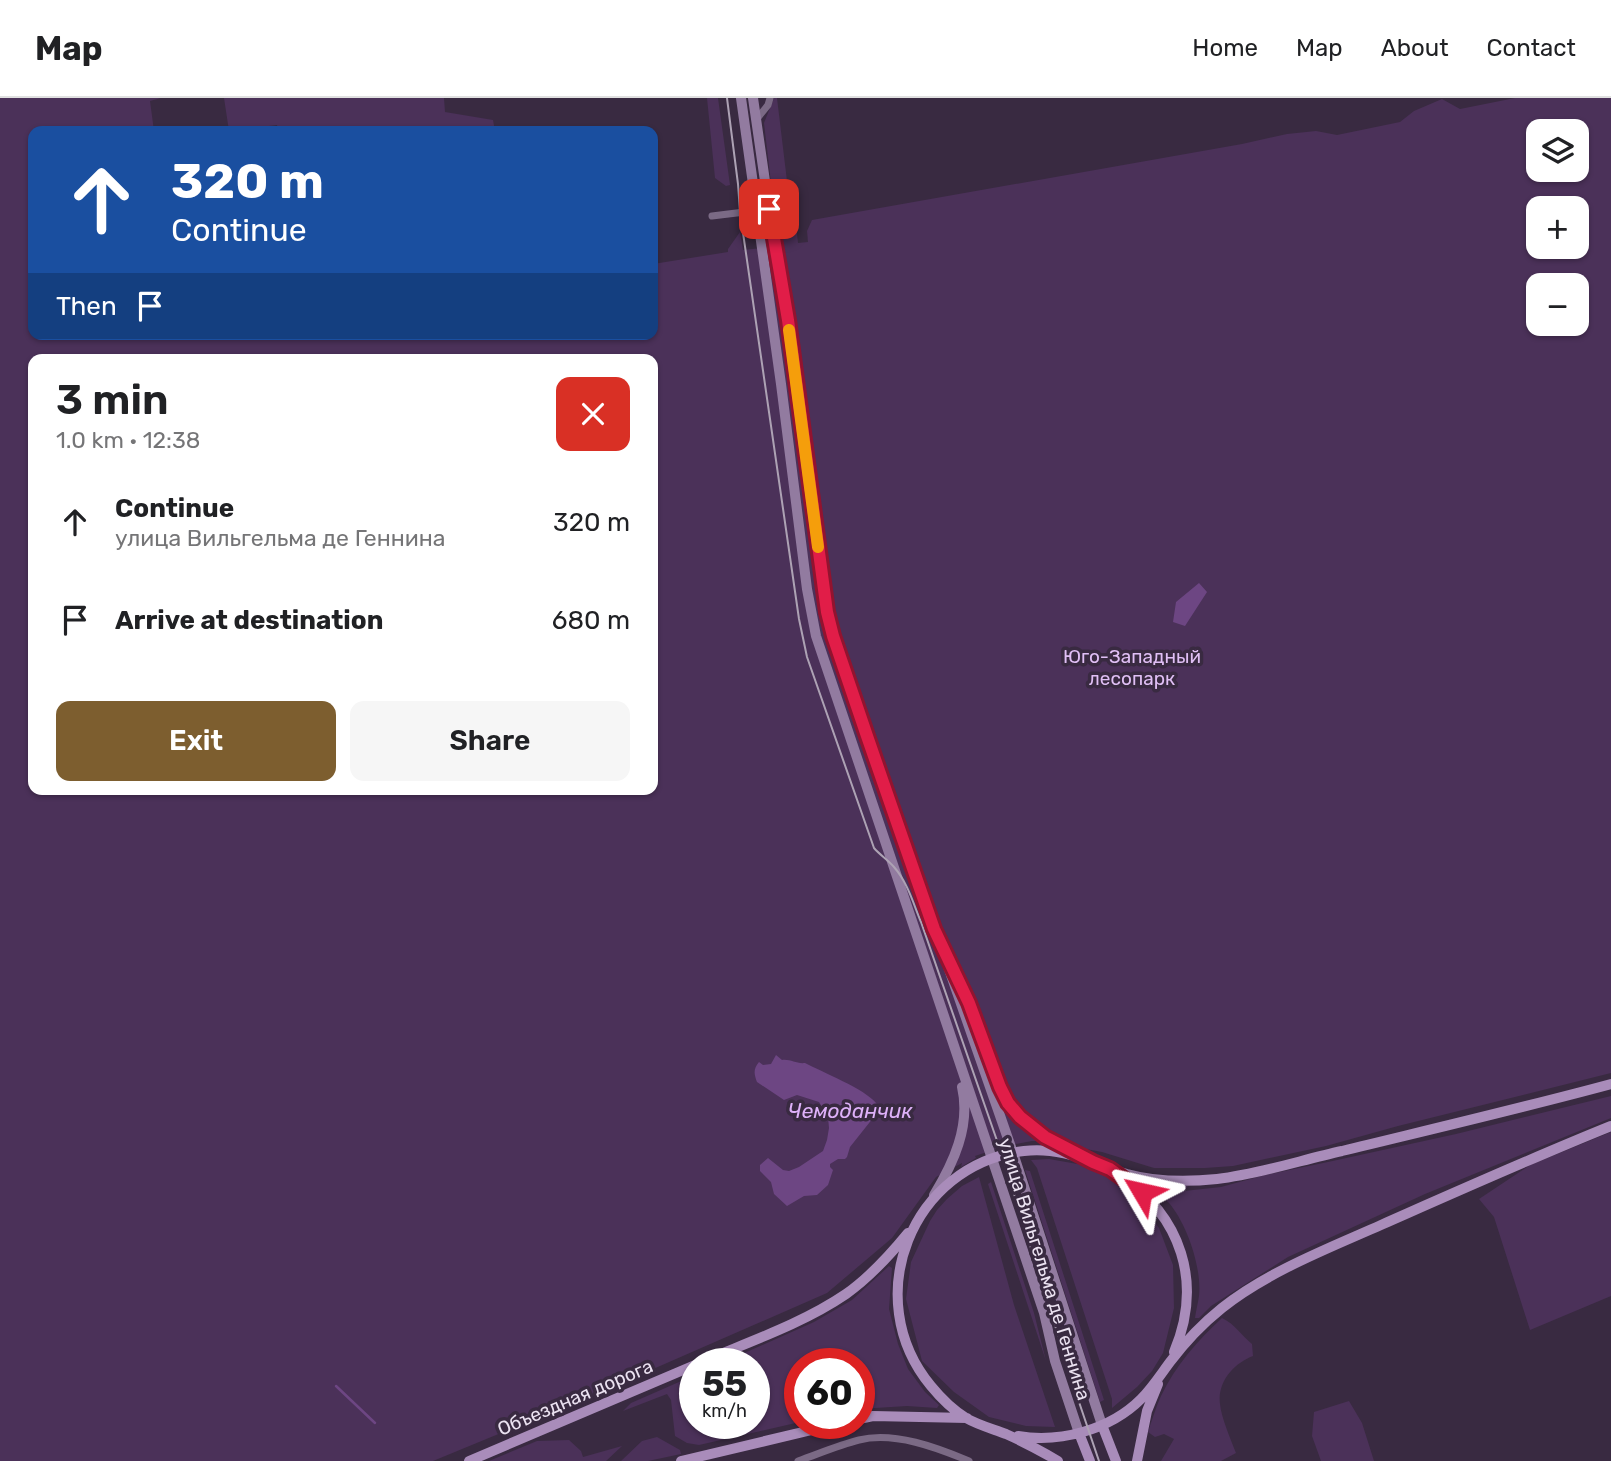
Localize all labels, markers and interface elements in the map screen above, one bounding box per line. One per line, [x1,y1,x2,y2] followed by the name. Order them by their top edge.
[35,29,103,68] text: Map
[1192,34,1258,62] text: Home
[1296,34,1343,62] text: Map
[1381,34,1449,62] text: About
[1487,34,1576,62] text: Contact
[1526,119,1589,336] map controls
[1526,119,1589,182] button: layers
[171,152,324,210] text: 320 m
[56,154,147,245] icon: ahead
[739,179,799,239] pin
[750,190,788,228] icon: arrive
[1526,196,1589,259] button: +
[171,211,307,249] text: Continue
[1526,273,1589,336] button: −
[131,287,169,325] icon: arrive
[56,291,117,322] text: Then
[56,375,169,425] text: 3 min
[556,377,630,451] button: close
[56,426,200,454] text: 1.0 km · 12:38
[115,493,234,524] text: Continue
[56,503,94,541] icon: ahead
[553,507,630,538] text: 320 m
[115,524,445,552] text: улица Вильгельма де Геннина
[56,601,94,639] icon: arrive
[115,605,383,636] text: Arrive at destination
[552,605,630,636] text: 680 m
[1063,645,1201,690] park label: Юго-Западный лесопарк
[56,701,336,781] button: Exit
[350,701,630,781] button: Share
[788,1098,913,1123] water label: Чемоданчик
[994,1135,1095,1403] street label: улица Вильгельма де Геннина
[1105,1155,1179,1229] position arrow
[784,1348,875,1439] speed limit sign: 60
[494,1354,656,1441] street label: Объездная дорога
[702,1363,747,1405] text: 55
[702,1400,747,1422] text: km/h

